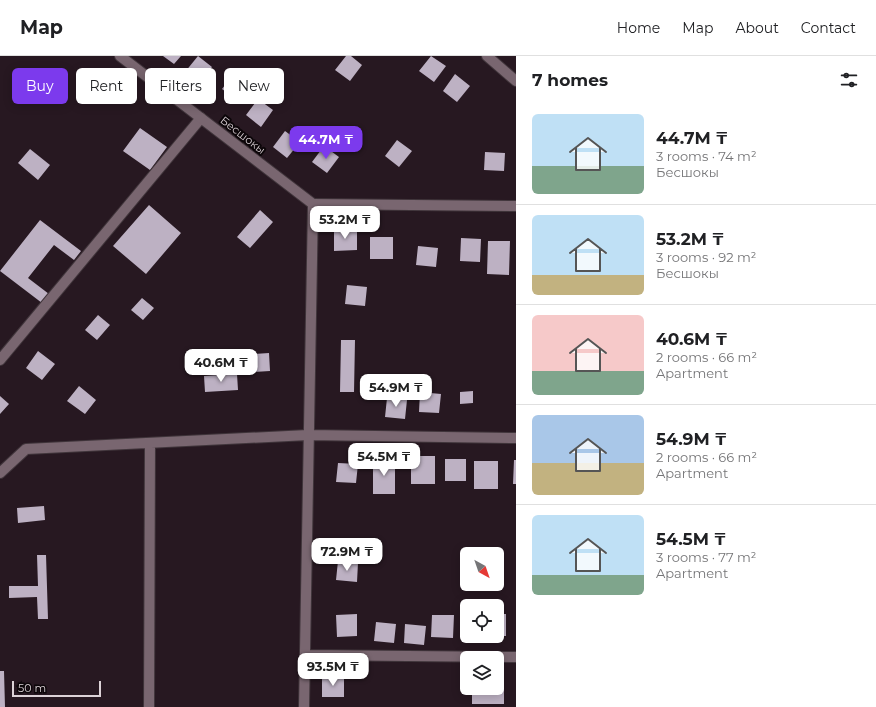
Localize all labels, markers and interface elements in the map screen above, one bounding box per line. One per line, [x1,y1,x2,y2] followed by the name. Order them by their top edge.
[20,16,63,39] text: Map
[617,19,660,37] text: Home
[682,19,713,37] text: Map
[735,19,779,37] text: About
[801,19,856,37] text: Contact
[12,68,68,104] chip: Buy
[76,68,137,104] chip: Rent
[145,68,216,104] chip: Filters
[224,68,284,104] chip: New
[838,69,860,91] icon: filters
[532,70,608,90] text: 7 homes
[218,113,268,157] street label: Бесшокы
[289,126,363,160] pin: 44.7M ₸
[656,128,728,148] text: 44.7M ₸
[564,130,612,178] icon: home
[299,131,354,147] text: 44.7M ₸
[656,148,757,164] text: 3 rooms · 74 m²
[656,164,719,180] text: Бесшокы
[308,206,382,240] pin: 53.2M ₸
[319,211,371,227] text: 53.2M ₸
[656,229,724,249] text: 53.2M ₸
[564,231,612,279] icon: home
[656,249,756,265] text: 3 rooms · 92 m²
[656,265,719,281] text: Бесшокы
[656,329,728,349] text: 40.6M ₸
[564,331,612,379] icon: home
[184,349,258,383] pin: 40.6M ₸
[656,349,757,365] text: 2 rooms · 66 m²
[194,354,248,370] text: 40.6M ₸
[656,365,728,381] text: Apartment
[359,374,433,408] pin: 54.9M ₸
[369,379,423,395] text: 54.9M ₸
[656,429,727,449] text: 54.9M ₸
[564,431,612,479] icon: home
[347,443,421,477] pin: 54.5M ₸
[357,448,411,464] text: 54.5M ₸
[656,449,757,465] text: 2 rooms · 66 m²
[656,465,728,481] text: Apartment
[656,529,726,549] text: 54.5M ₸
[564,531,612,579] icon: home
[310,538,384,572] pin: 72.9M ₸
[320,543,374,559] text: 72.9M ₸
[460,547,504,591] north arrow
[460,547,504,695] map controls
[656,549,756,565] text: 3 rooms · 77 m²
[656,565,728,581] text: Apartment
[460,599,504,643] button: locate
[460,651,504,695] button: layers
[296,653,370,687] pin: 93.5M ₸
[307,658,359,674] text: 93.5M ₸
[12,679,101,698] scale bar
[18,681,46,695] text: 50 m

